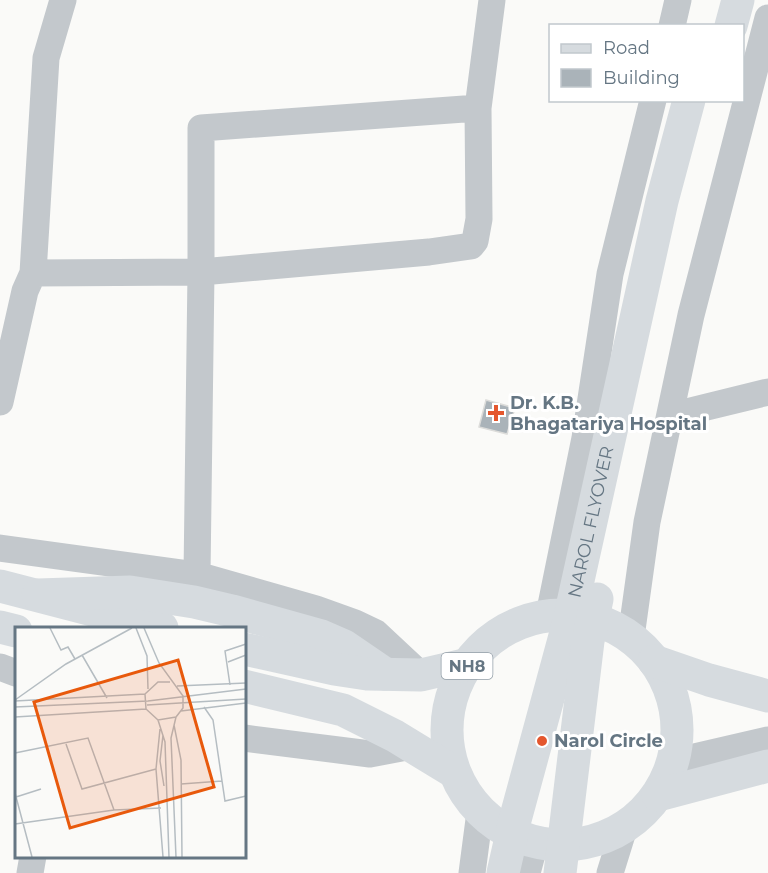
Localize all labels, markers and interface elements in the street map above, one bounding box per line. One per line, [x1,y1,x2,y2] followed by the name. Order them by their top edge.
[549,24,744,102] legend
[603,37,650,59] text: Road
[603,67,680,89] text: Building
[510,392,707,435] place label: Dr. K.B. Bhagatariya Hospital
[487,404,505,422] marker: Dr. K.B. Bhagatariya Hospital
[563,444,618,600] street label: NAROL FLYOVER
[15,627,246,858] inset map
[442,653,492,679] road number: NH8
[554,730,663,752] place label: Narol Circle
[535,734,549,748] marker: Narol Circle

